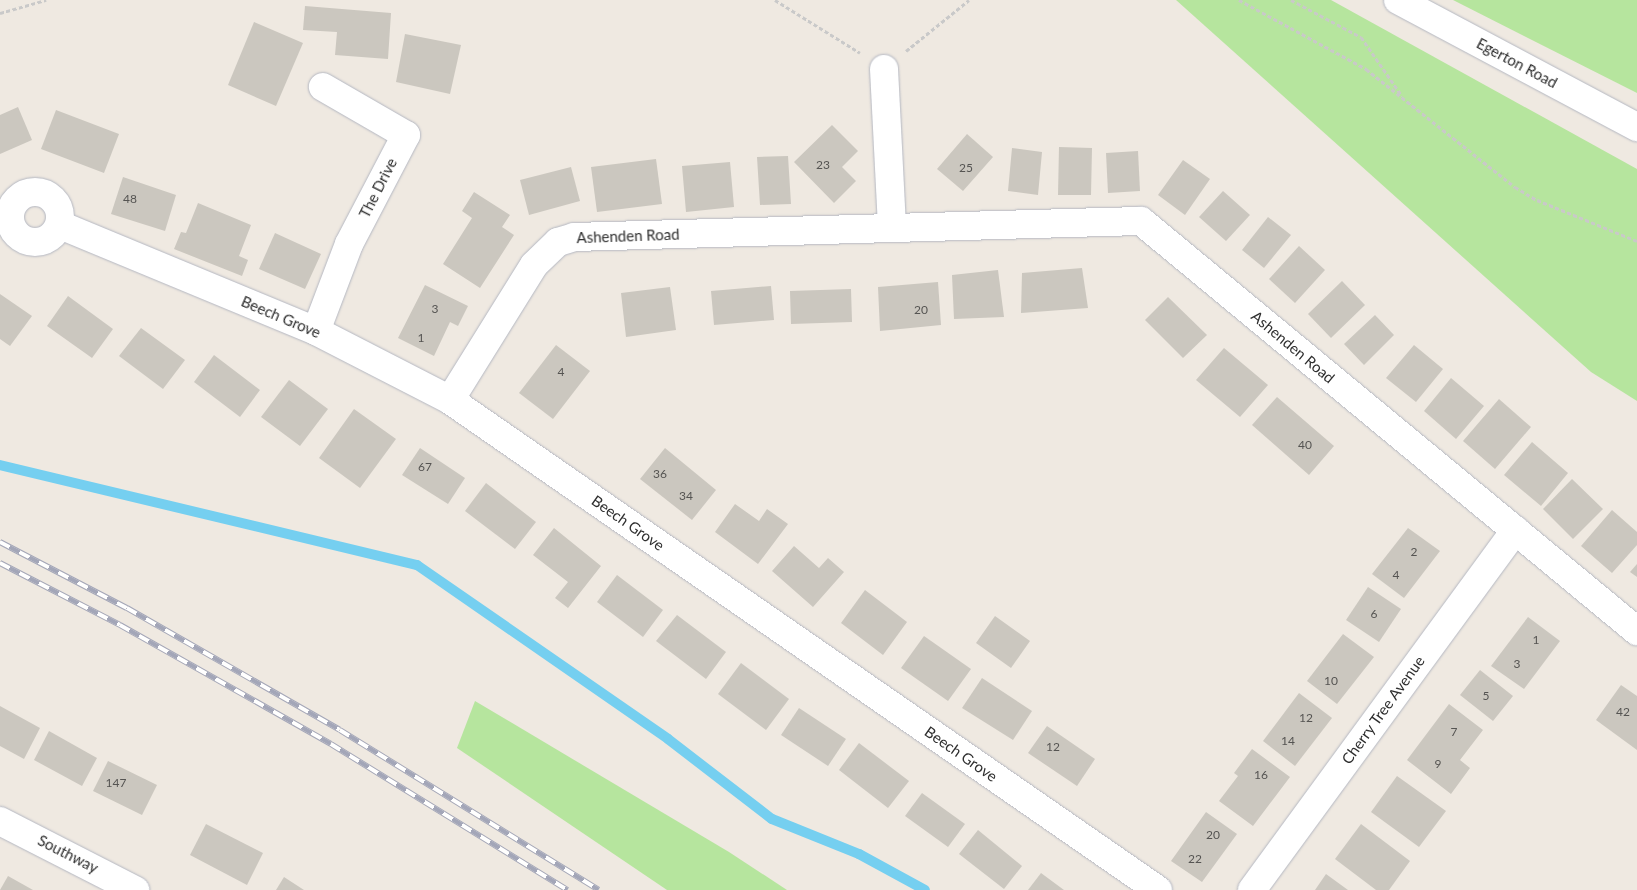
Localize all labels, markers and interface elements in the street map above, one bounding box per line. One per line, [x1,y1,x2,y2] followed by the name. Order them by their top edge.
[1474,34,1560,92] street label: Egerton Road
[355,155,401,221] street label: The Drive
[816,158,830,172] house number: 23
[959,161,973,175] house number: 25
[123,192,137,206] house number: 48
[576,225,680,247] street label: Ashenden Road
[239,292,323,342] street label: Beech Grove
[432,302,438,316] house number: 3
[914,303,928,317] house number: 20
[1248,307,1338,387] street label: Ashenden Road
[418,331,424,345] house number: 1
[558,365,564,379] house number: 4
[1298,438,1312,452] house number: 40
[418,460,432,474] house number: 67
[653,467,667,481] house number: 36
[679,489,693,503] house number: 34
[588,491,668,555] street label: Beech Grove
[1411,545,1417,559] house number: 2
[1393,568,1399,582] house number: 4
[1371,607,1377,621] house number: 6
[1533,633,1539,647] house number: 1
[1337,652,1429,768] street label: Cherry Tree Avenue
[1514,657,1520,671] house number: 3
[1324,674,1338,688] house number: 10
[1483,689,1489,703] house number: 5
[1616,705,1630,719] house number: 42
[1299,711,1313,725] house number: 12
[921,722,1001,786] street label: Beech Grove
[1451,725,1457,739] house number: 7
[1281,734,1295,748] house number: 14
[1046,740,1060,754] house number: 12
[1435,757,1441,771] house number: 9
[1254,768,1268,782] house number: 16
[106,776,126,790] house number: 147
[1206,828,1220,842] house number: 20
[35,831,101,877] street label: Southway
[1188,852,1202,866] house number: 22

